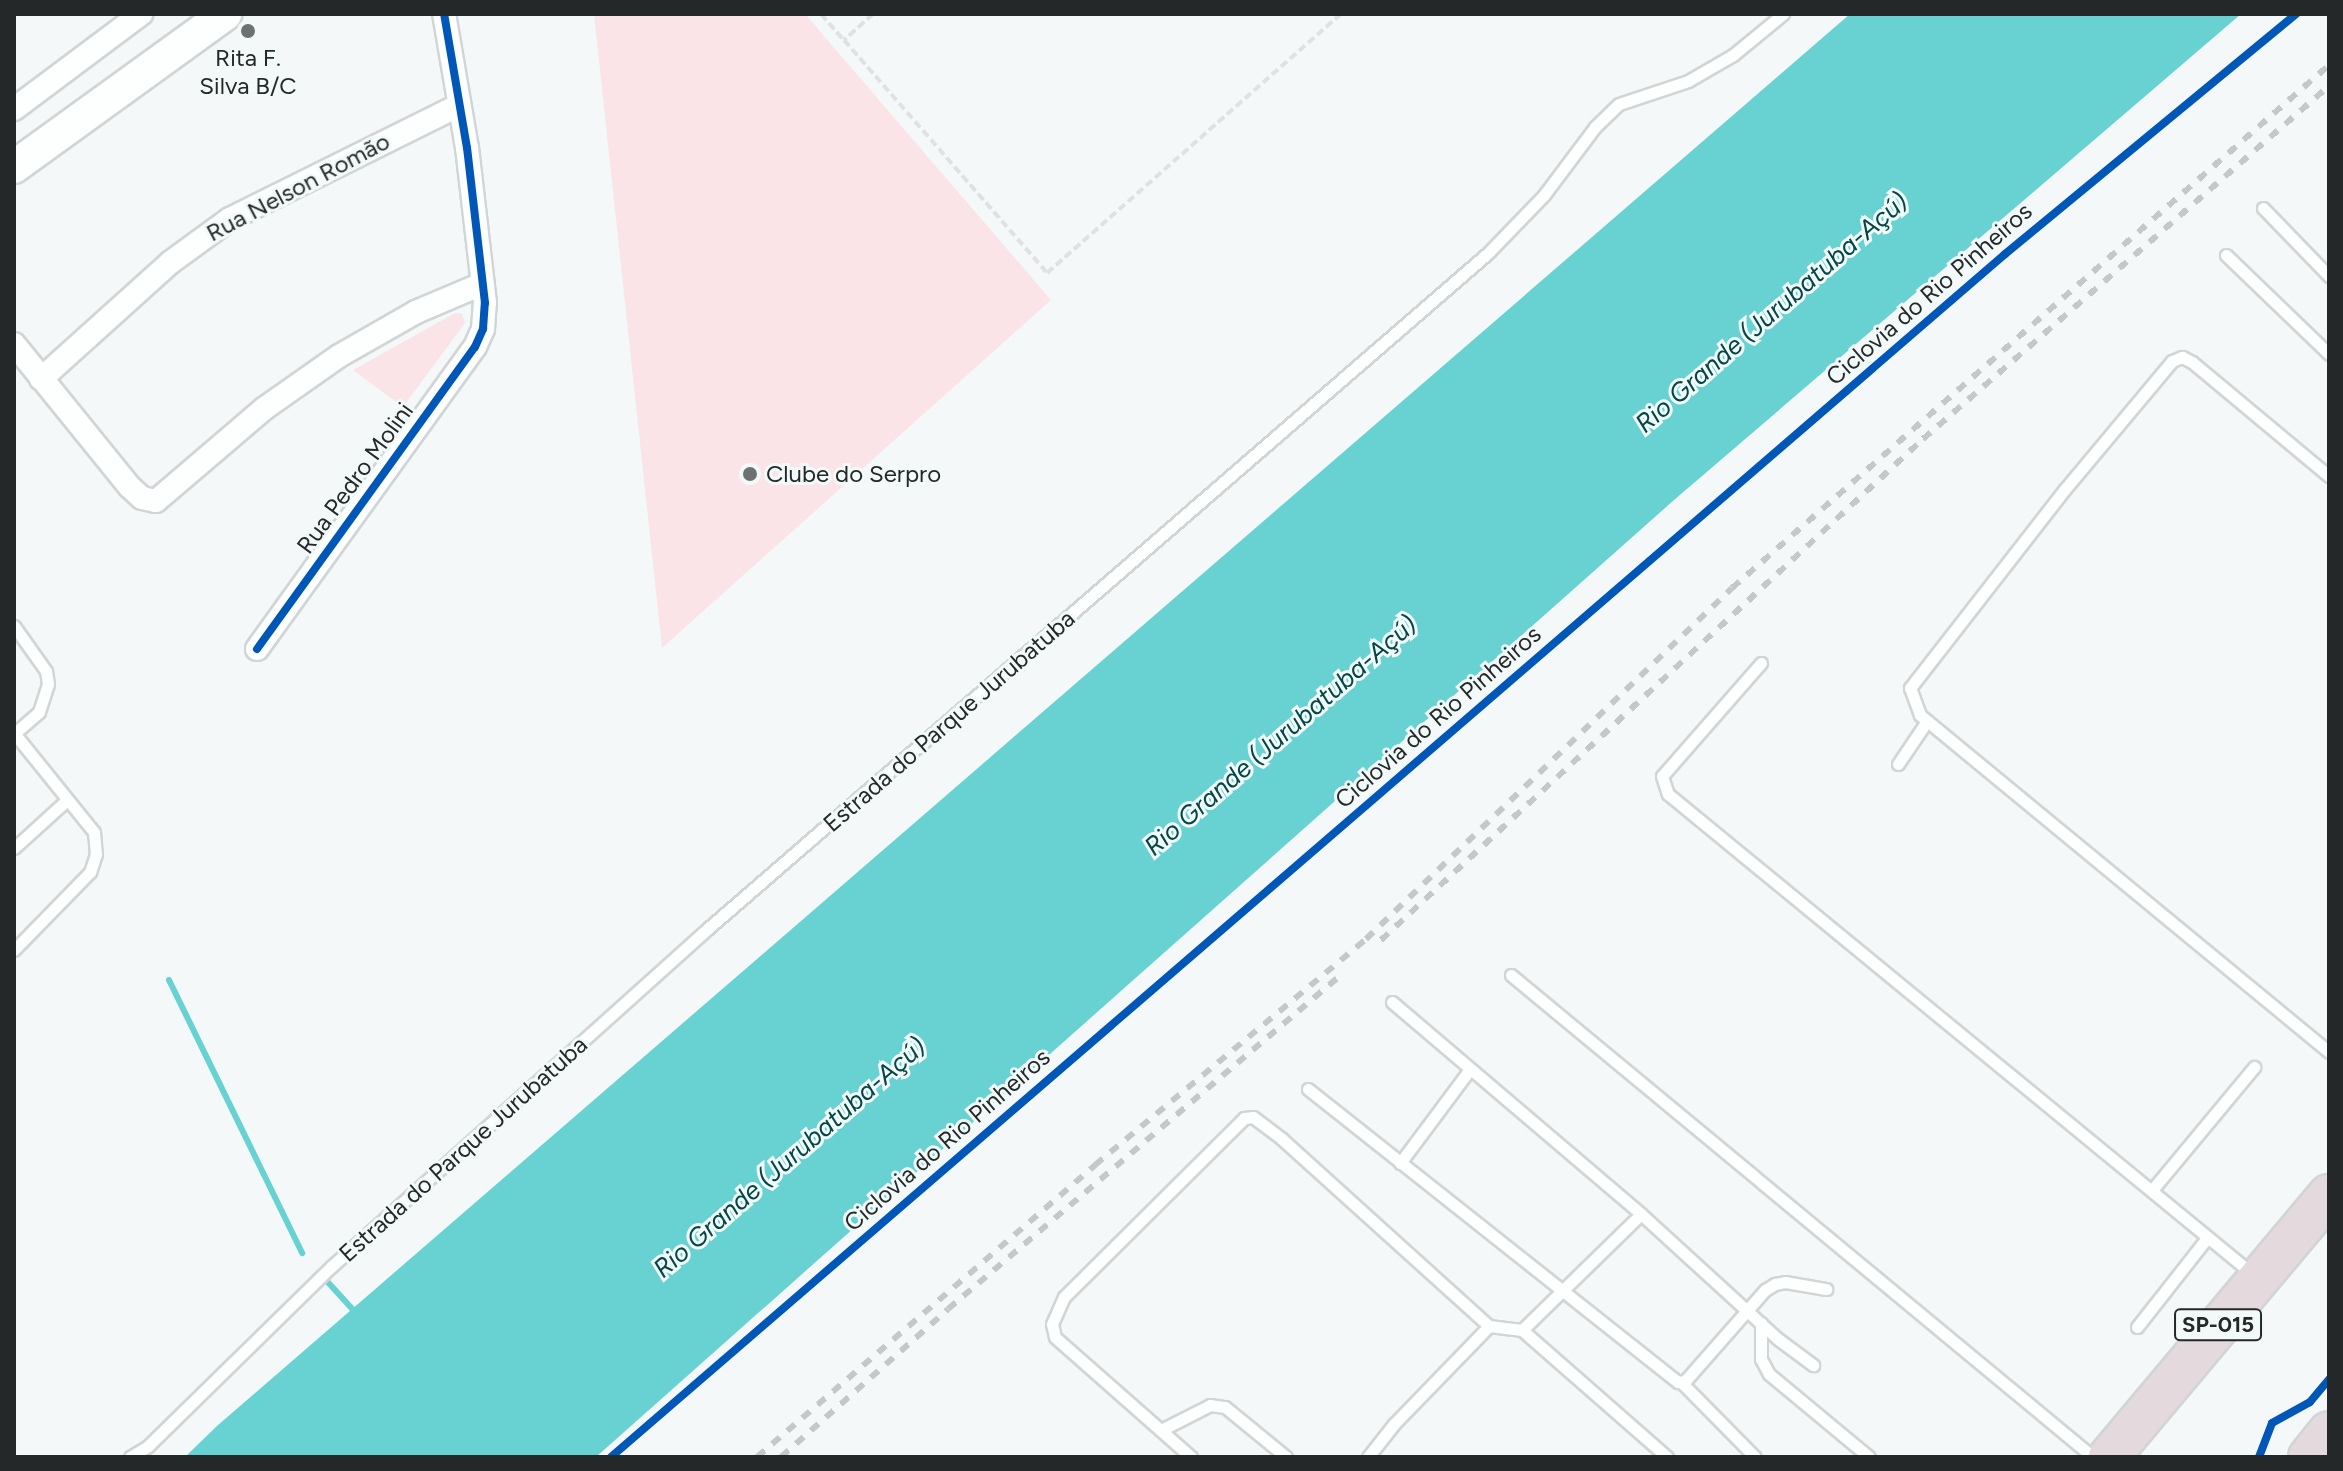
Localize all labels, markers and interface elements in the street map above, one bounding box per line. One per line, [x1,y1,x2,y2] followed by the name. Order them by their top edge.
[239,22,257,40] marker: Rita F. Silva B/C
[199,44,297,100] place label: Rita F. Silva B/C
[201,127,395,247] street label: Rua Nelson Romão
[1630,186,1914,440] water label: Rio Grande (Jurubatuba-Açú)
[1820,197,2038,391] street label: Ciclovia do Rio Pinheiros
[291,397,419,559] street label: Rua Pedro Molini
[766,460,941,488] place label: Clube do Serpro
[741,465,759,483] marker: Clube do Serpro
[817,604,1081,838] street label: Estrada do Parque Jurubatuba
[1139,609,1423,863] water label: Rio Grande (Jurubatuba-Açú)
[1329,620,1547,814] street label: Ciclovia do Rio Pinheiros
[333,1030,593,1268] street label: Estrada do Parque Jurubatuba
[648,1031,932,1285] water label: Rio Grande (Jurubatuba-Açú)
[838,1043,1056,1237] street label: Ciclovia do Rio Pinheiros
[2174,1307,2262,1343] road number: SP-015

